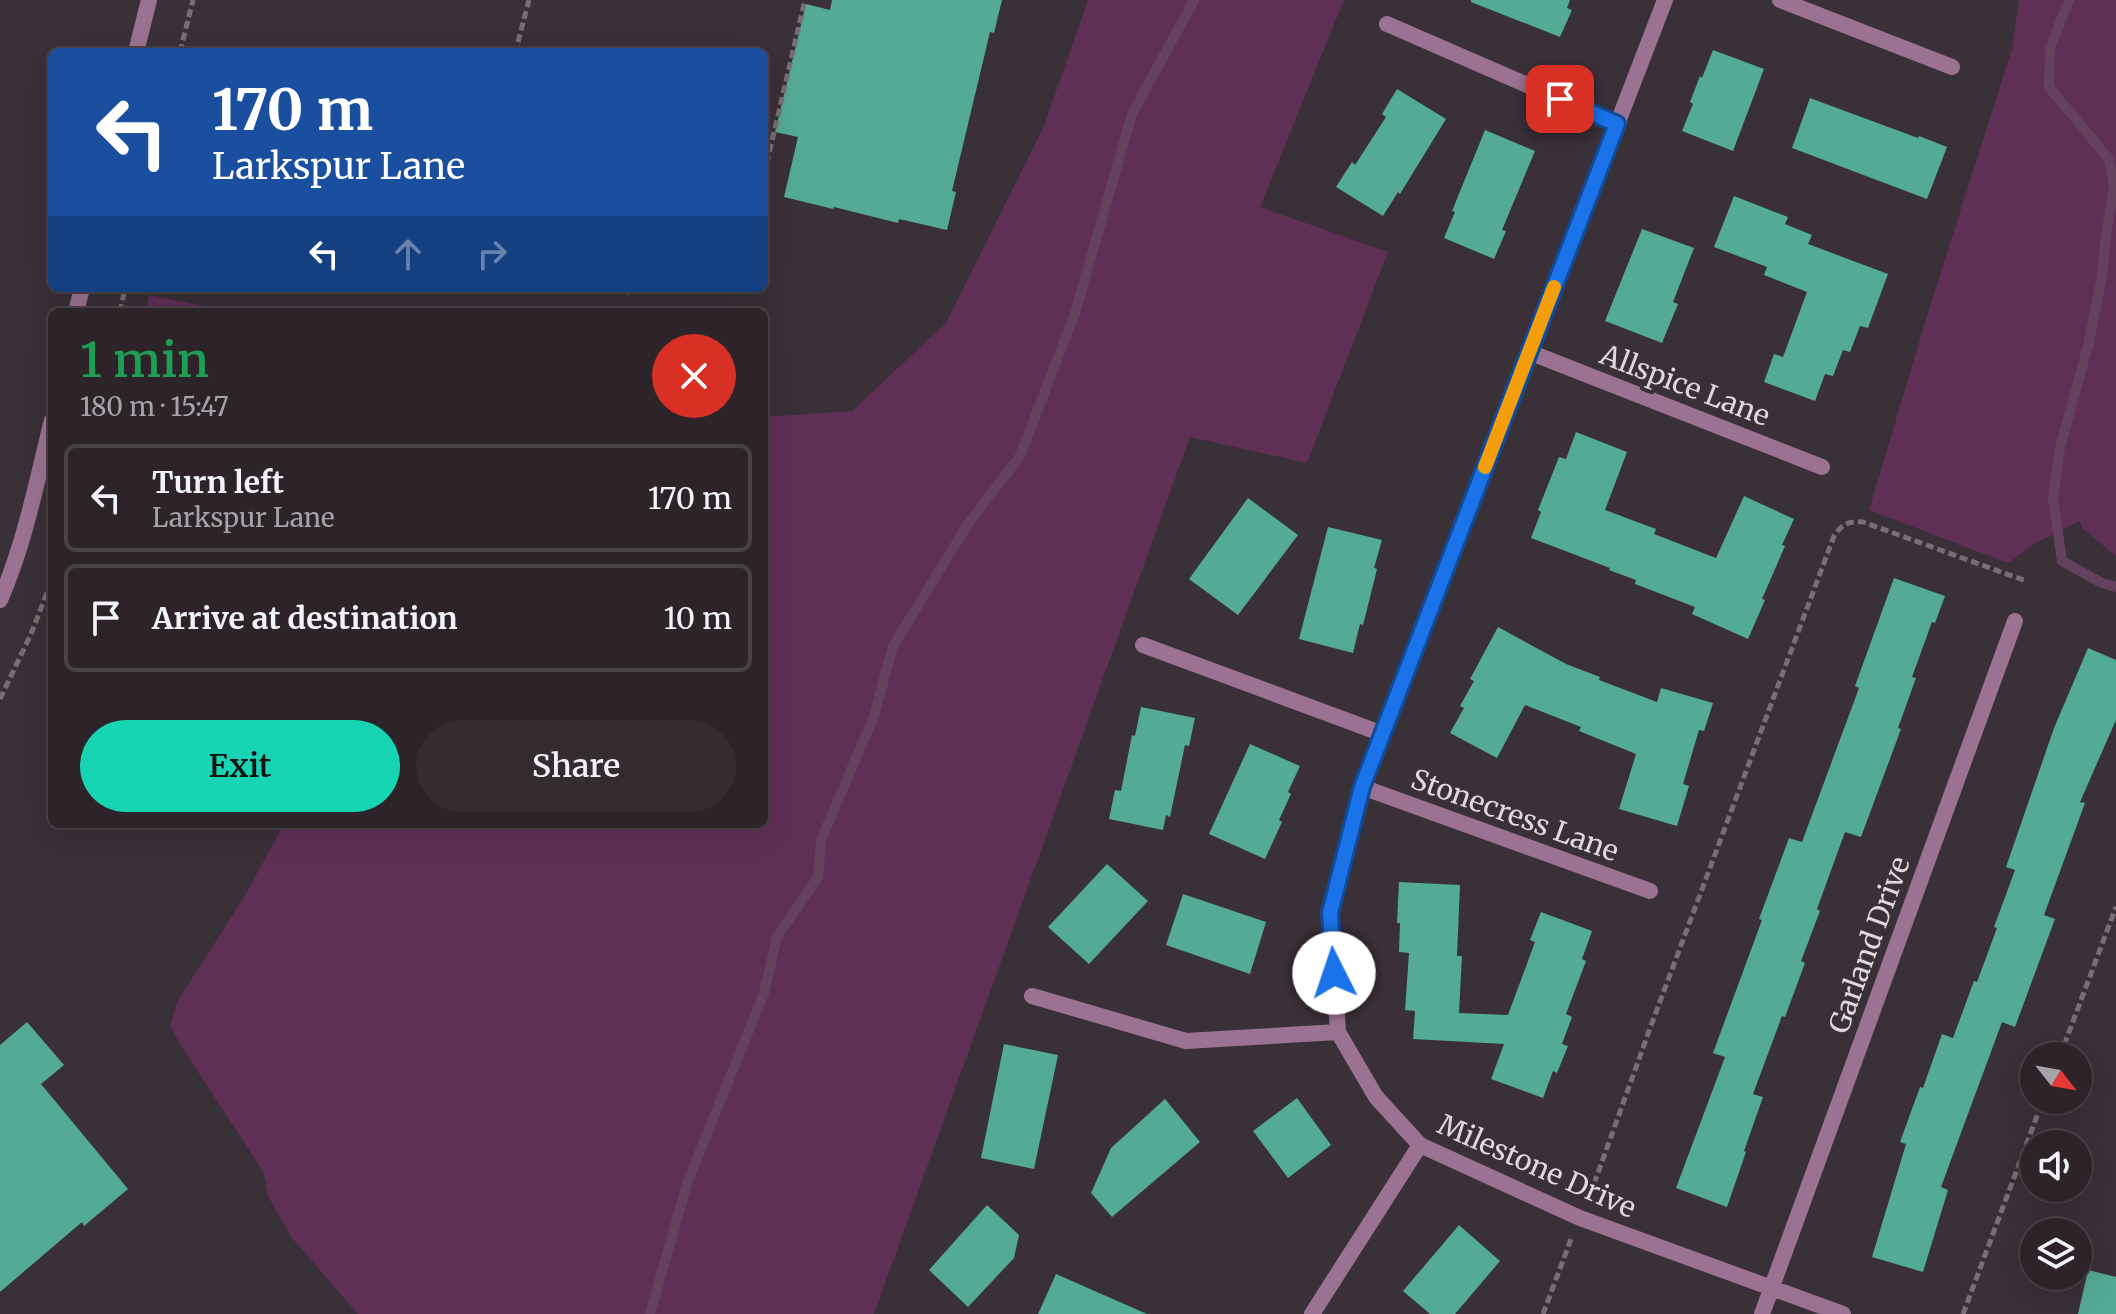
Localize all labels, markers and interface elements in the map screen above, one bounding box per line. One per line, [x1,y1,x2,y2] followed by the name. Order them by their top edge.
[1526,65,1594,133] pin
[212,75,373,145] text: 170 m
[1538,77,1582,121] icon: arrive
[80,80,184,184] icon: left
[212,144,465,189] text: Larkspur Lane
[302,232,346,276] icon: left
[386,232,430,276] icon: ahead
[470,232,514,276] icon: right
[80,330,209,390] text: 1 min
[652,334,736,418] button: close
[1594,336,1775,434] street label: Allspice Lane
[80,390,229,423] text: 180 m · 15:47
[152,463,284,501] text: Turn left
[84,476,128,520] icon: left
[648,479,732,517] text: 170 m
[152,501,335,534] text: Larkspur Lane
[84,596,128,640] icon: arrive
[152,599,458,637] text: Arrive at destination
[664,599,732,637] text: 10 m
[80,720,400,812] button: Exit
[416,720,736,812] button: Share
[1406,761,1624,869] street label: Stonecress Lane
[1820,852,1918,1038] street label: Garland Drive
[1292,931,1376,1015] position arrow
[2020,1042,2092,1114] north arrow
[2020,1042,2092,1290] map controls
[1432,1106,1642,1226] street label: Milestone Drive
[2020,1130,2092,1202] button: sound
[2020,1218,2092,1290] button: layers

